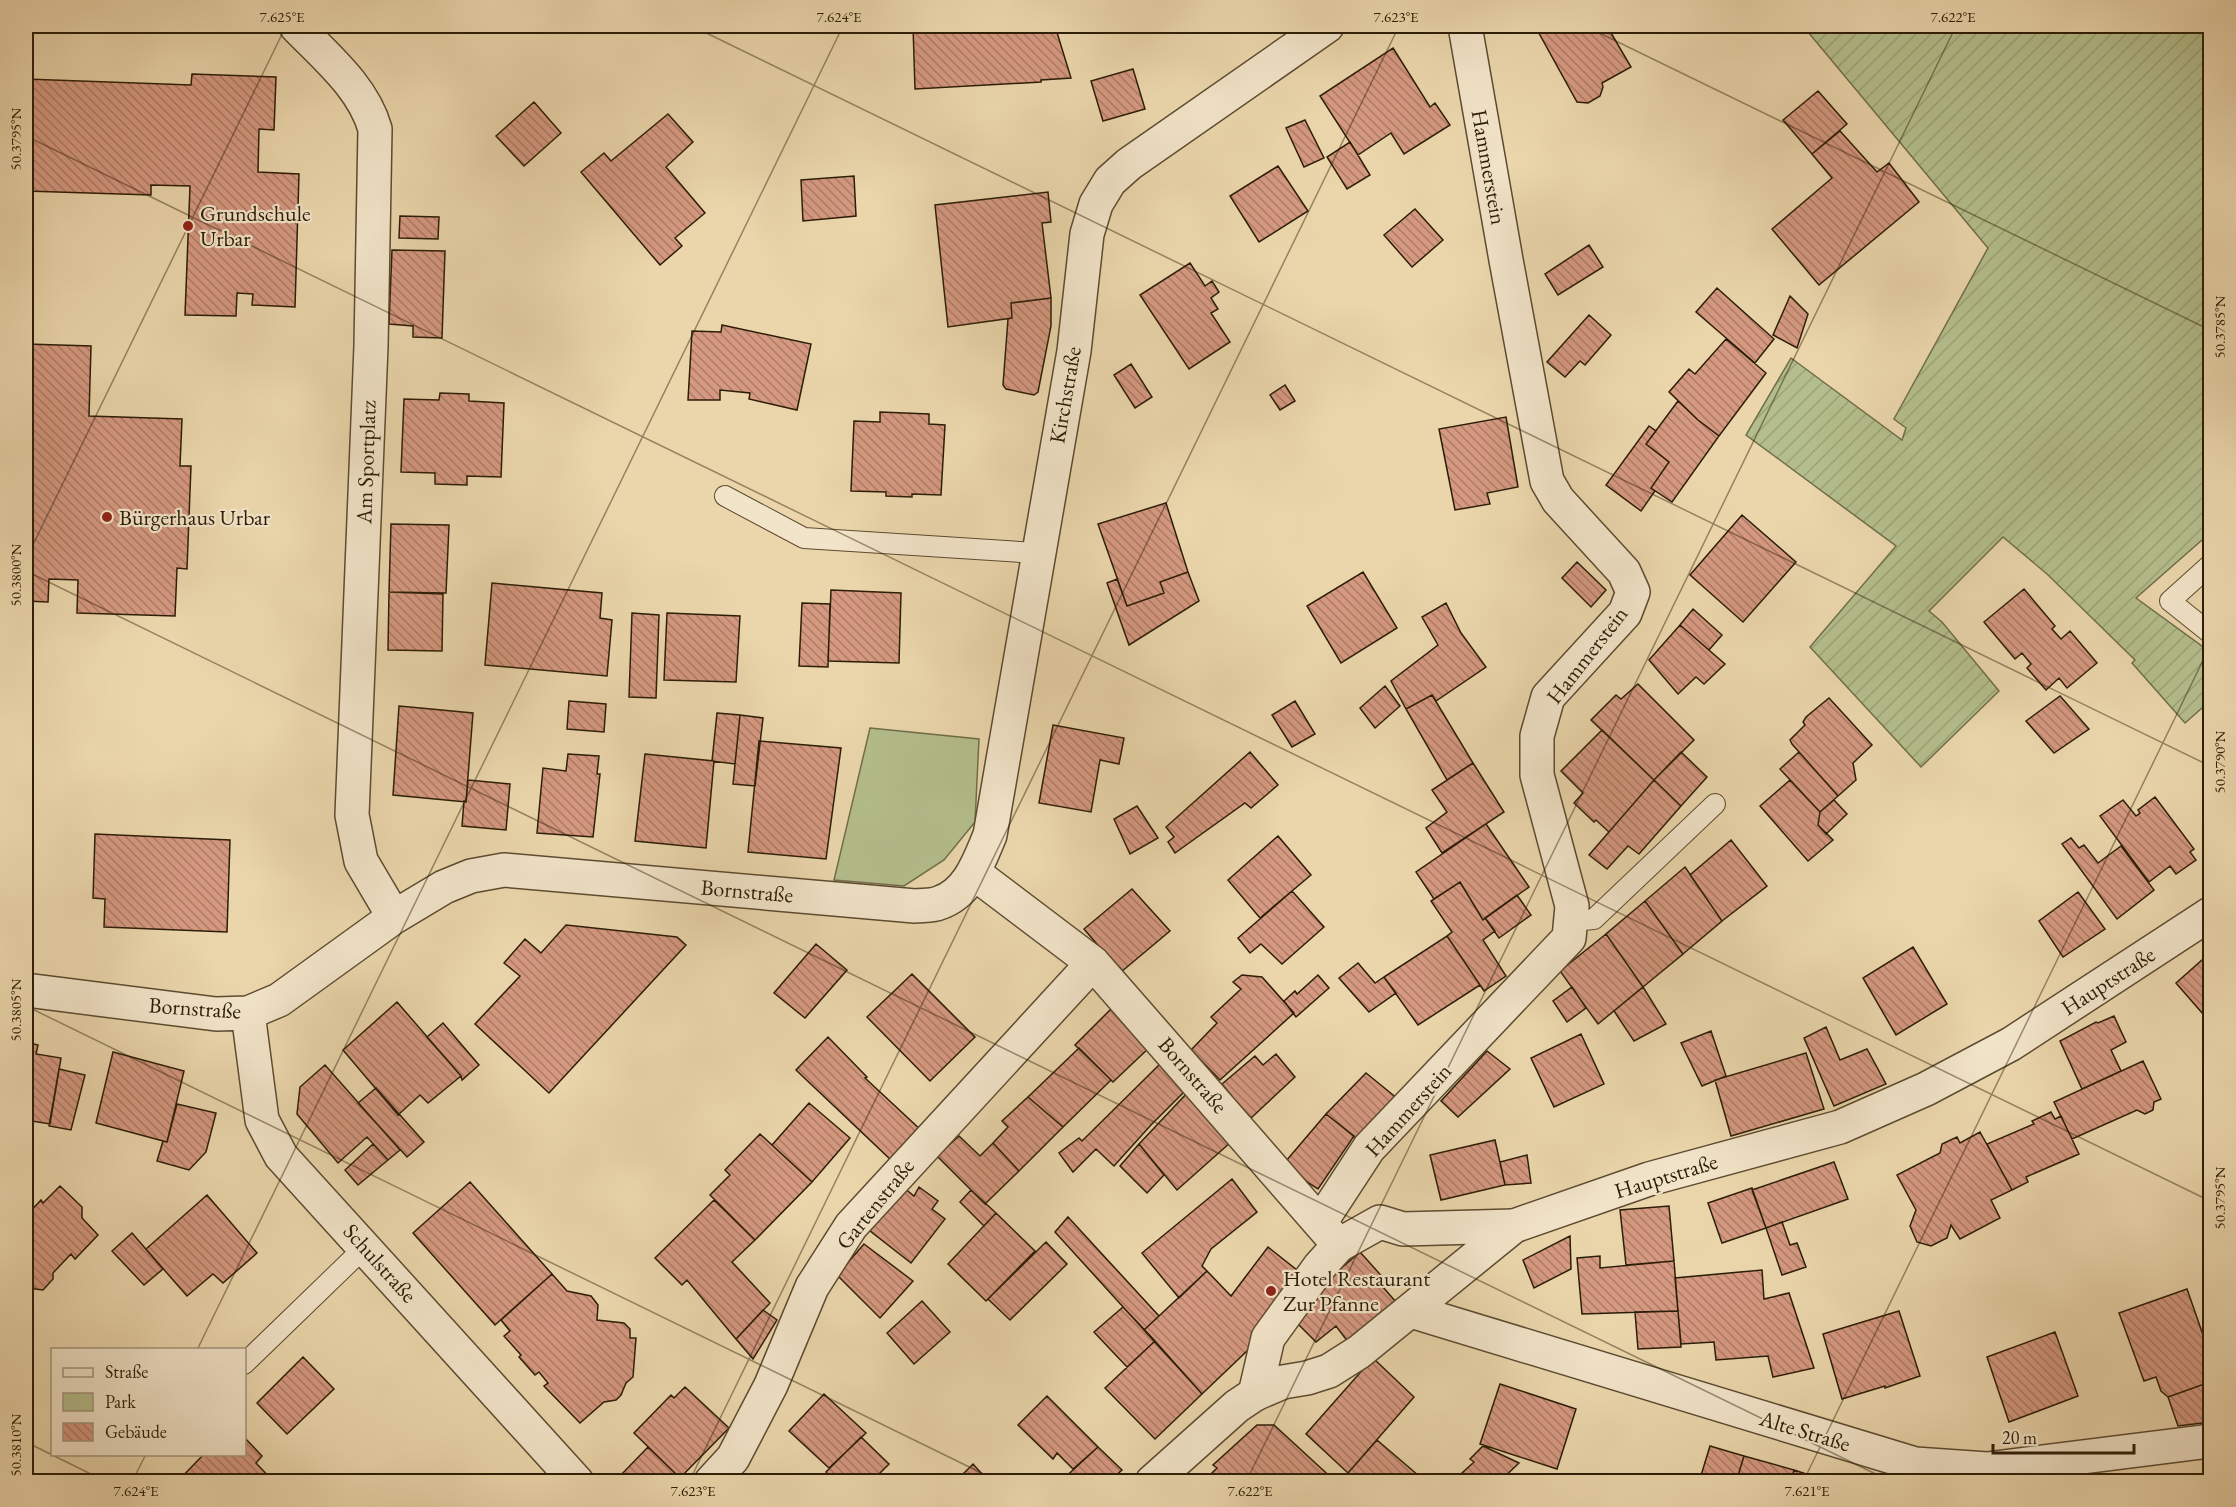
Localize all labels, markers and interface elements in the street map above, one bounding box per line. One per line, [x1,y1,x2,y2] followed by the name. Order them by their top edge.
[259,7,305,26] text: 7.625°E
[816,7,862,26] text: 7.624°E
[1373,7,1419,26] text: 7.623°E
[1930,7,1976,26] text: 7.622°E
[6,107,25,170] text: 50.3795°N
[1465,107,1513,227] street label: Hammerstein
[200,199,311,253] place label: Grundschule Urbar
[181,219,195,233] marker: Grundschule Urbar
[2210,295,2229,358] text: 50.3785°N
[1042,344,1088,446] street label: Kirchstraße
[349,399,383,525] street label: Am Sportplatz
[119,503,271,532] place label: Bürgerhaus Urbar
[100,510,114,524] marker: Bürgerhaus Urbar
[6,543,25,606] text: 50.3800°N
[1540,600,1634,710] street label: Hammerstein
[2210,730,2229,793] text: 50.3790°N
[700,873,795,910] street label: Bornstraße
[2056,940,2161,1022] street label: Hauptstraße
[6,978,25,1041] text: 50.3805°N
[148,990,243,1026] street label: Bornstraße
[1152,1031,1235,1120] street label: Bornstraße
[1358,1057,1458,1163] street label: Hammerstein
[1611,1146,1721,1205] street label: Hauptstraße
[829,1152,921,1256] street label: Gartenstraße
[2210,1166,2229,1229] text: 50.3795°N
[337,1217,424,1309] street label: Schulstraße
[1283,1264,1430,1318] place label: Hotel Restaurant Zur Pfanne
[1264,1284,1278,1298] marker: Hotel Restaurant Zur Pfanne
[51,1348,246,1456] legend
[105,1360,148,1383] text: Straße
[105,1390,136,1413] text: Park
[1755,1403,1854,1459] street label: Alte Straße
[6,1413,25,1476] text: 50.3810°N
[1993,1417,2134,1455] scale bar
[105,1420,167,1443] text: Gebäude
[2002,1426,2037,1449] text: 20 m
[113,1481,159,1500] text: 7.624°E
[670,1481,716,1500] text: 7.623°E
[1227,1481,1273,1500] text: 7.622°E
[1784,1481,1830,1500] text: 7.621°E

